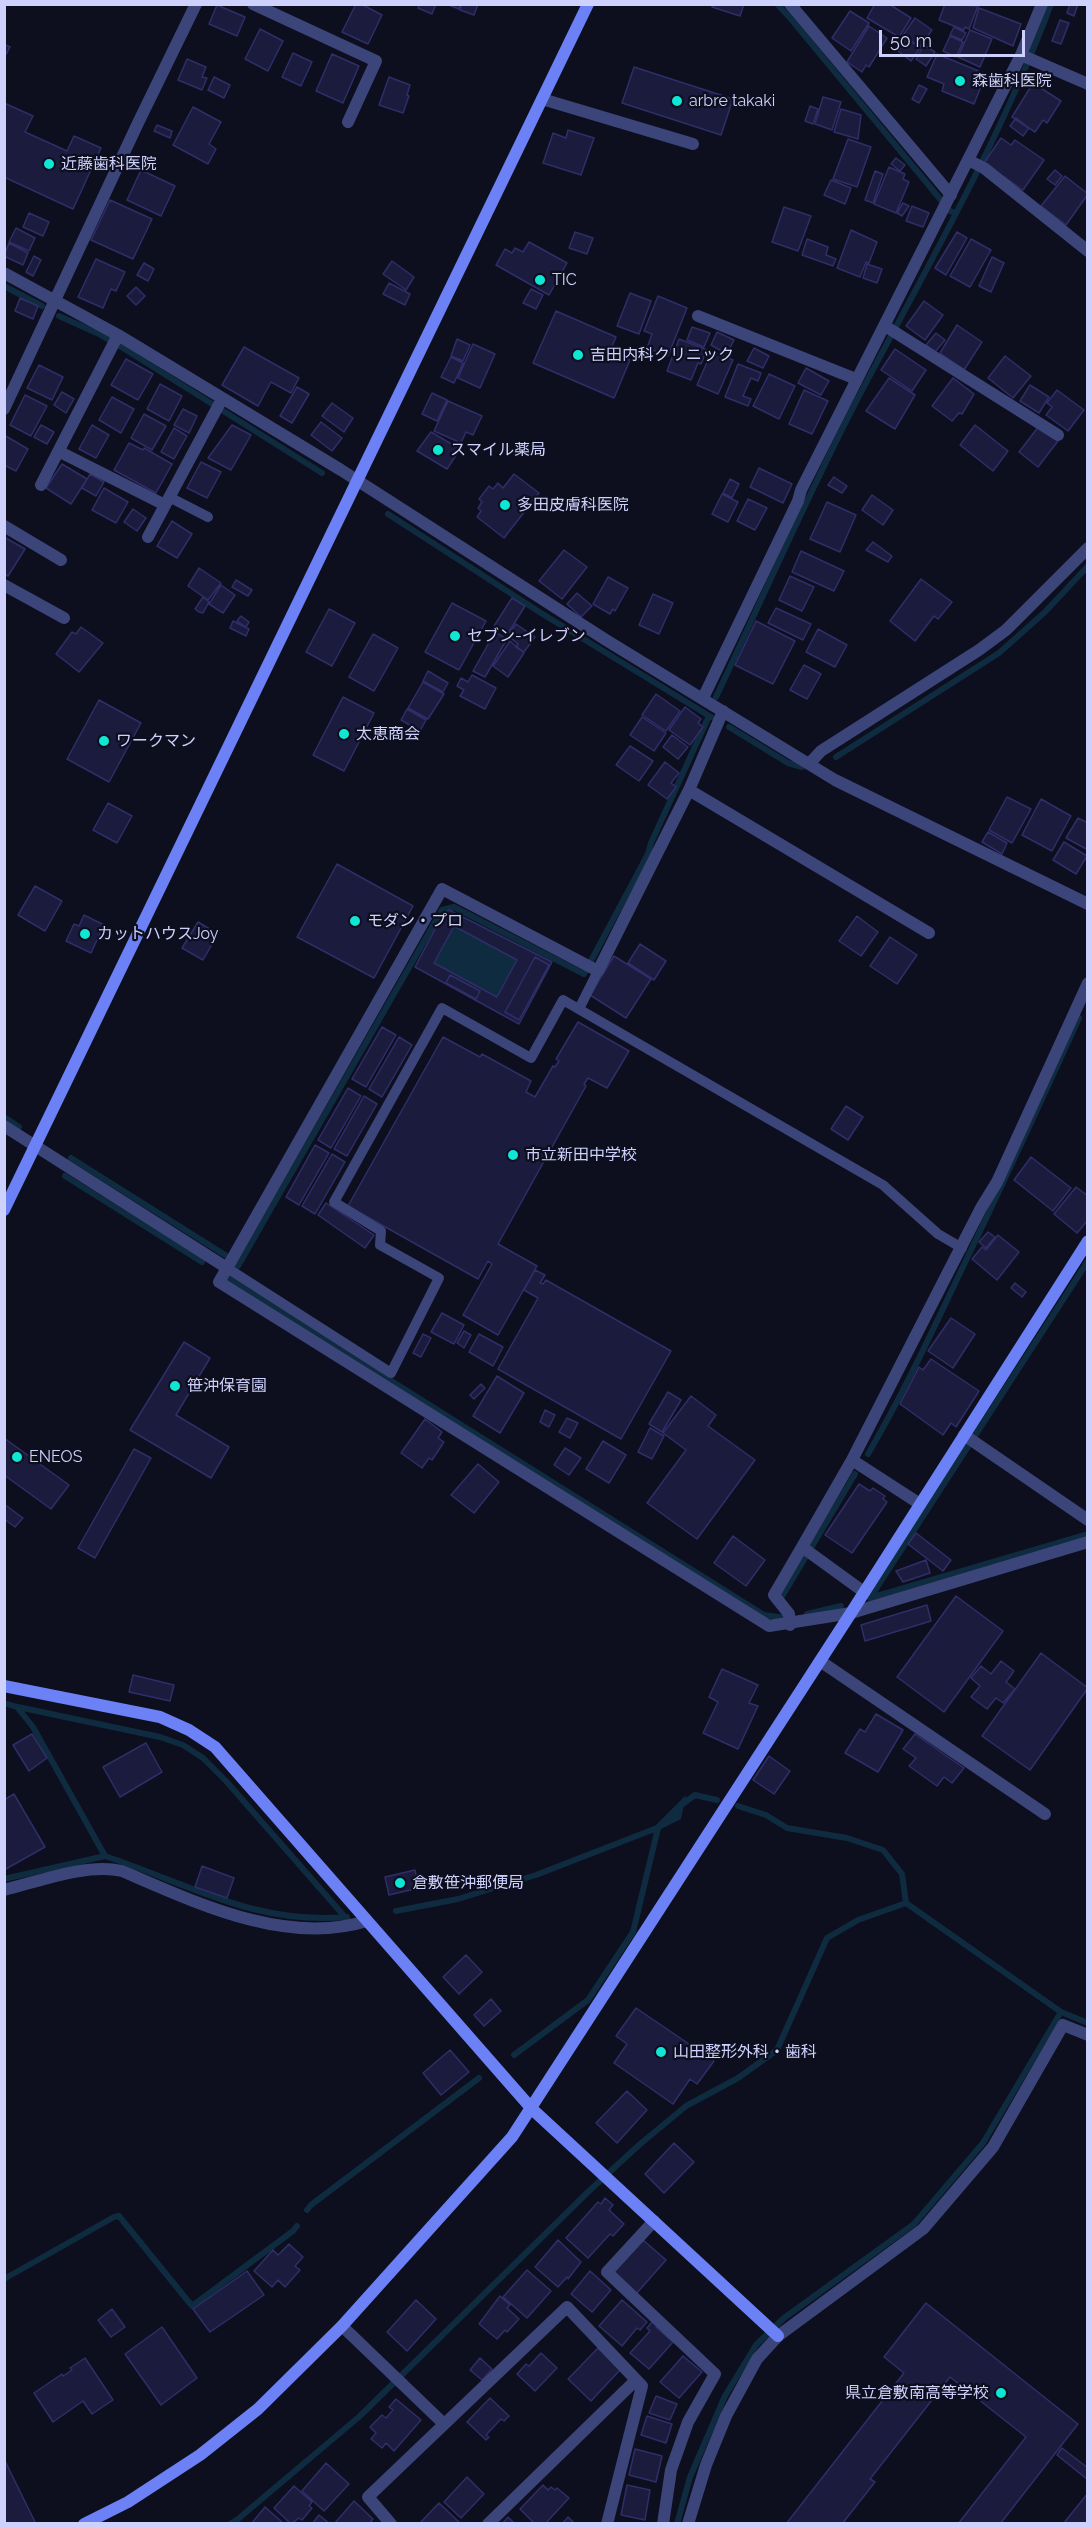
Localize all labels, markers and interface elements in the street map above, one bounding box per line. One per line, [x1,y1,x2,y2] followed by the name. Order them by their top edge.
[882,18,1028,56] scale bar
[890,30,932,51] text: 50 m
[972,71,1052,91] place label: 森歯科医院
[953,74,967,88] marker: 森歯科医院
[689,91,775,111] place label: arbre takaki
[670,94,684,108] marker: arbre takaki
[61,154,157,174] place label: 近藤歯科医院
[42,157,56,171] marker: 近藤歯科医院
[552,270,577,290] place label: TIC
[533,273,547,287] marker: TIC
[590,345,734,365] place label: 吉田内科クリニック
[571,348,585,362] marker: 吉田内科クリニック
[450,440,546,460] place label: スマイル薬局
[431,443,445,457] marker: スマイル薬局
[517,495,629,515] place label: 多田皮膚科医院
[498,498,512,512] marker: 多田皮膚科医院
[467,626,586,646] place label: セブン-イレブン
[448,629,462,643] marker: セブン-イレブン
[356,724,420,744] place label: 太恵商会
[337,727,351,741] marker: 太恵商会
[116,731,196,751] place label: ワークマン
[97,734,111,748] marker: ワークマン
[367,911,463,931] place label: モダン・プロ
[348,914,362,928] marker: モダン・プロ
[97,924,218,944] place label: カットハウスJoy
[78,927,92,941] marker: カットハウスJoy
[525,1145,637,1165] place label: 市立新田中学校
[506,1148,520,1162] marker: 市立新田中学校
[187,1376,267,1396] place label: 笹沖保育園
[168,1379,182,1393] marker: 笹沖保育園
[29,1447,82,1467] place label: ENEOS
[10,1450,24,1464] marker: ENEOS
[412,1873,524,1893] place label: 倉敷笹沖郵便局
[393,1876,407,1890] marker: 倉敷笹沖郵便局
[673,2042,817,2062] place label: 山田整形外科・歯科
[654,2045,668,2059] marker: 山田整形外科・歯科
[845,2383,989,2403] place label: 県立倉敷南高等学校
[994,2386,1008,2400] marker: 県立倉敷南高等学校

